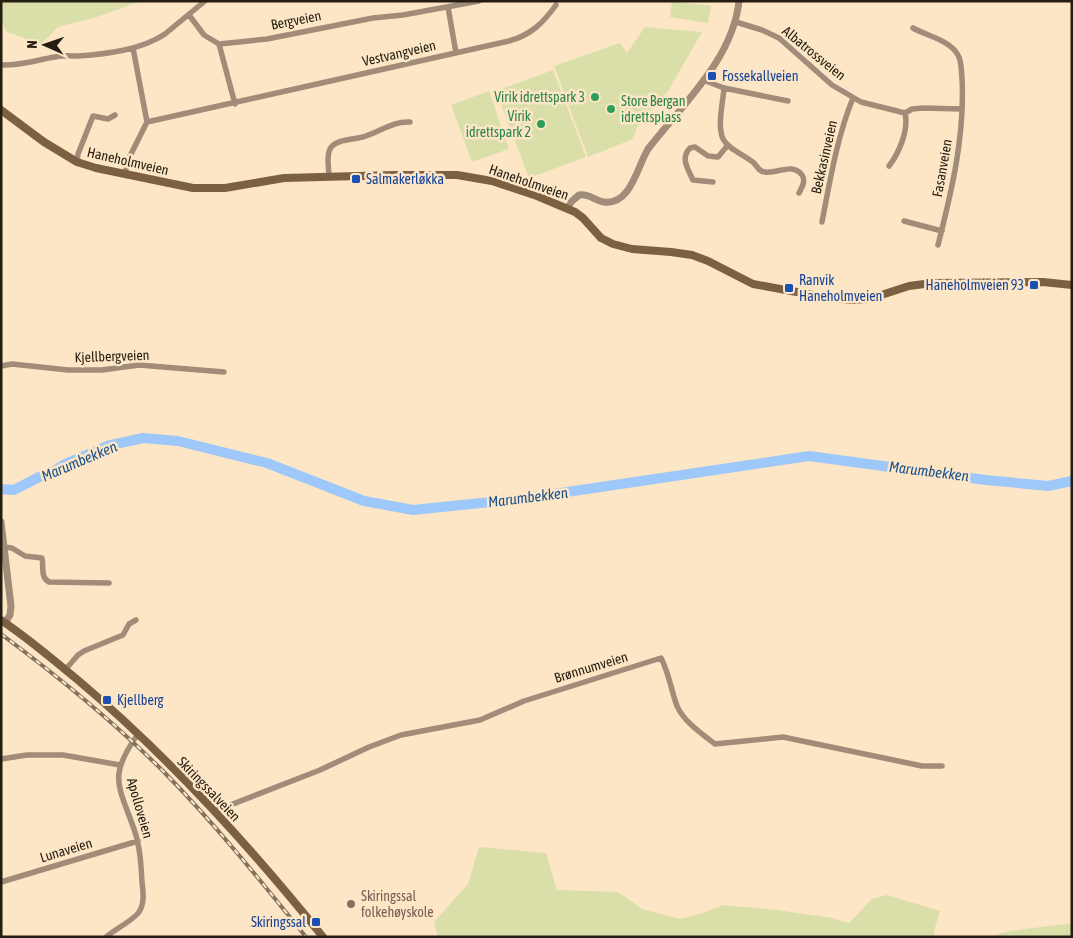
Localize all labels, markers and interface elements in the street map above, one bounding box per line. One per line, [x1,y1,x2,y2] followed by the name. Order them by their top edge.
[269,7,323,33] street label: Bergveien
[20,20,70,70] north arrow
[779,23,849,83] street label: Albatrossveien
[361,37,437,69] street label: Vestvangveien
[24,40,40,49] text: N
[722,68,798,84] place label: Fossekallveien
[706,70,718,82] marker: Fossekallveien
[494,89,585,105] place label: Virik idrettspark 3
[589,91,601,103] marker: Virik idrettspark 3
[621,93,686,125] place label: Store Bergan idrettsplass
[605,103,617,115] marker: Store Bergan idrettsplass
[466,108,531,140] place label: Virik idrettspark 2
[535,118,547,130] marker: Virik idrettspark 2
[808,119,840,195] street label: Bekkasinveien
[929,138,955,198] street label: Fasanveien
[86,144,170,178] street label: Haneholmveien
[487,161,571,203] street label: Haneholmveien
[366,171,444,187] place label: Salmakerløkka
[350,173,362,185] marker: Salmakerløkka
[799,272,882,304] place label: Ranvik Haneholmveien
[926,277,1024,293] place label: Haneholmveien 93
[1028,279,1040,291] marker: Haneholmveien 93
[783,282,795,294] marker: Ranvik Haneholmveien
[74,347,150,365] street label: Kjellbergveien
[39,437,119,485] water label: Marumbekken
[888,458,970,484] water label: Marumbekken
[487,484,569,510] water label: Marumbekken
[552,648,630,686] street label: Brønnumveien
[117,692,164,708] place label: Kjellberg
[101,694,113,706] marker: Kjellberg
[174,753,244,825] street label: Skiringssalveien
[124,776,156,840] street label: Apolloveien
[38,834,94,866] street label: Lunaveien
[361,888,434,920] place label: Skiringssal folkehøyskole
[345,898,357,910] marker: Skiringssal folkehøyskole
[251,914,306,930] place label: Skiringssal
[310,916,322,928] marker: Skiringssal

